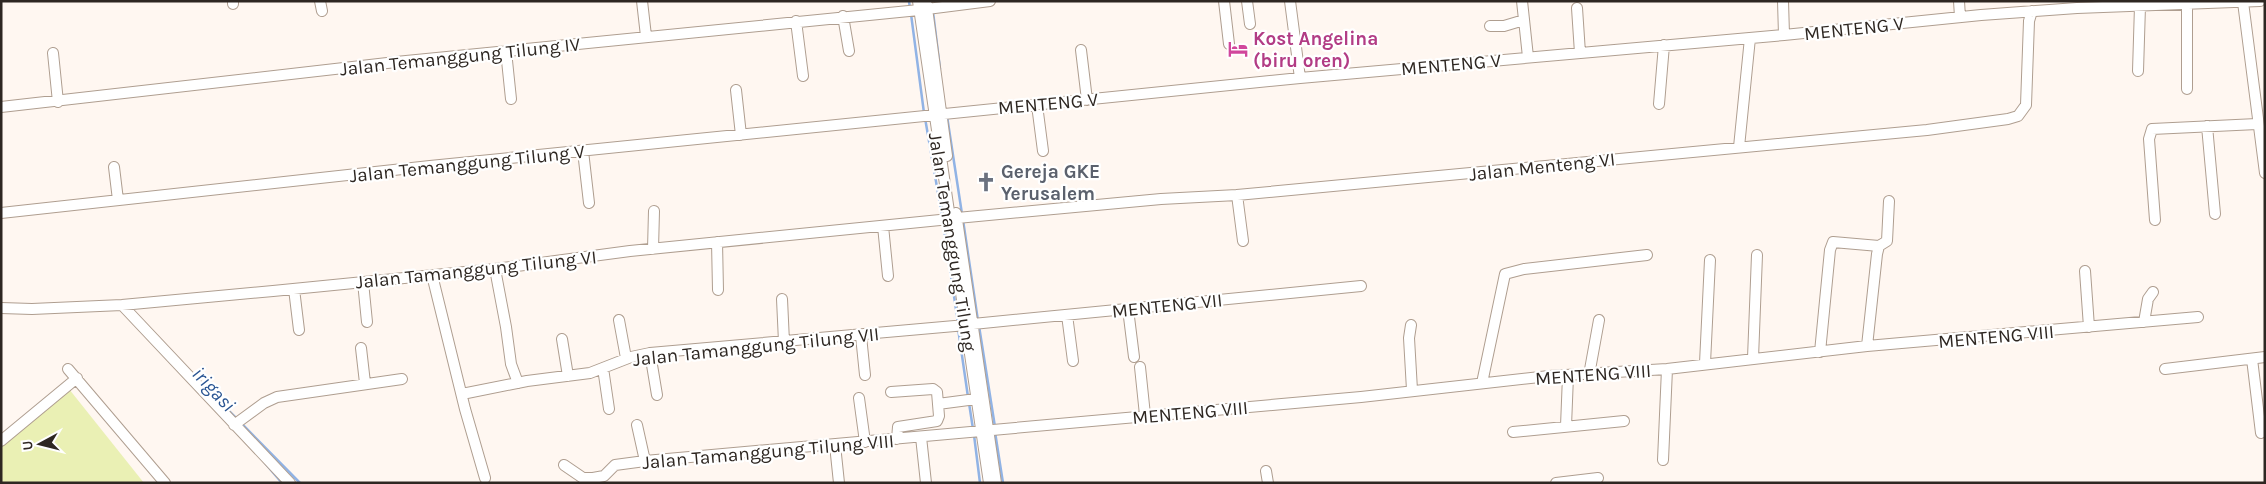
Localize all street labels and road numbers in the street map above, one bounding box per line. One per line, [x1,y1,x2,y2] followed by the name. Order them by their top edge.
[1803,13,1905,45] street label: MENTENG V
[339,33,582,81] street label: Jalan Temanggung Tilung IV
[1400,50,1502,80] street label: MENTENG V
[997,89,1099,119] street label: MENTENG V
[924,131,980,353] street label: Jalan Temanggung Tilung
[348,141,586,187] street label: Jalan Temanggung Tilung V
[1468,148,1616,186] street label: Jalan Menteng VI
[354,246,598,294] street label: Jalan Tamanggung Tilung VI
[1111,289,1223,323] street label: MENTENG VII
[1937,321,2055,353] street label: MENTENG VIII
[632,323,880,371] street label: Jalan Tamanggung Tilung VII
[1534,360,1652,390] street label: MENTENG VIII
[1131,397,1249,429] street label: MENTENG VIII
[641,430,895,474] street label: Jalan Tamanggung Tilung VIII

